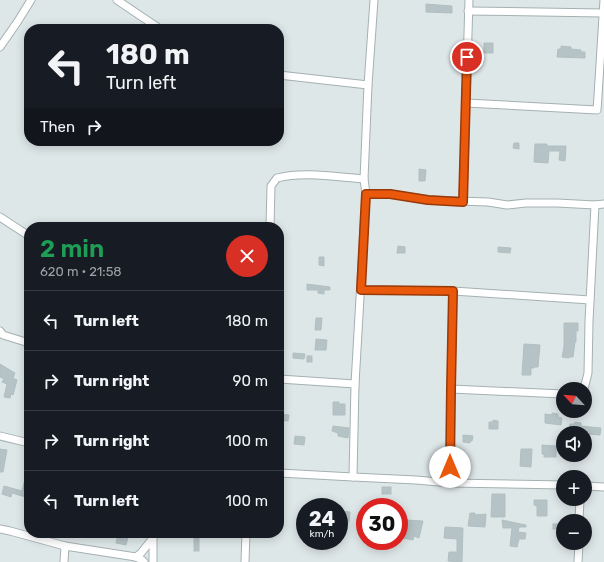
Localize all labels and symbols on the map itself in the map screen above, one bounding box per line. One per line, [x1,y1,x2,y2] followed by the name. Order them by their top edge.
[450,40,484,74] pin
[556,382,592,418] north arrow
[429,446,471,488] position arrow
[356,498,408,550] speed limit sign: 30

